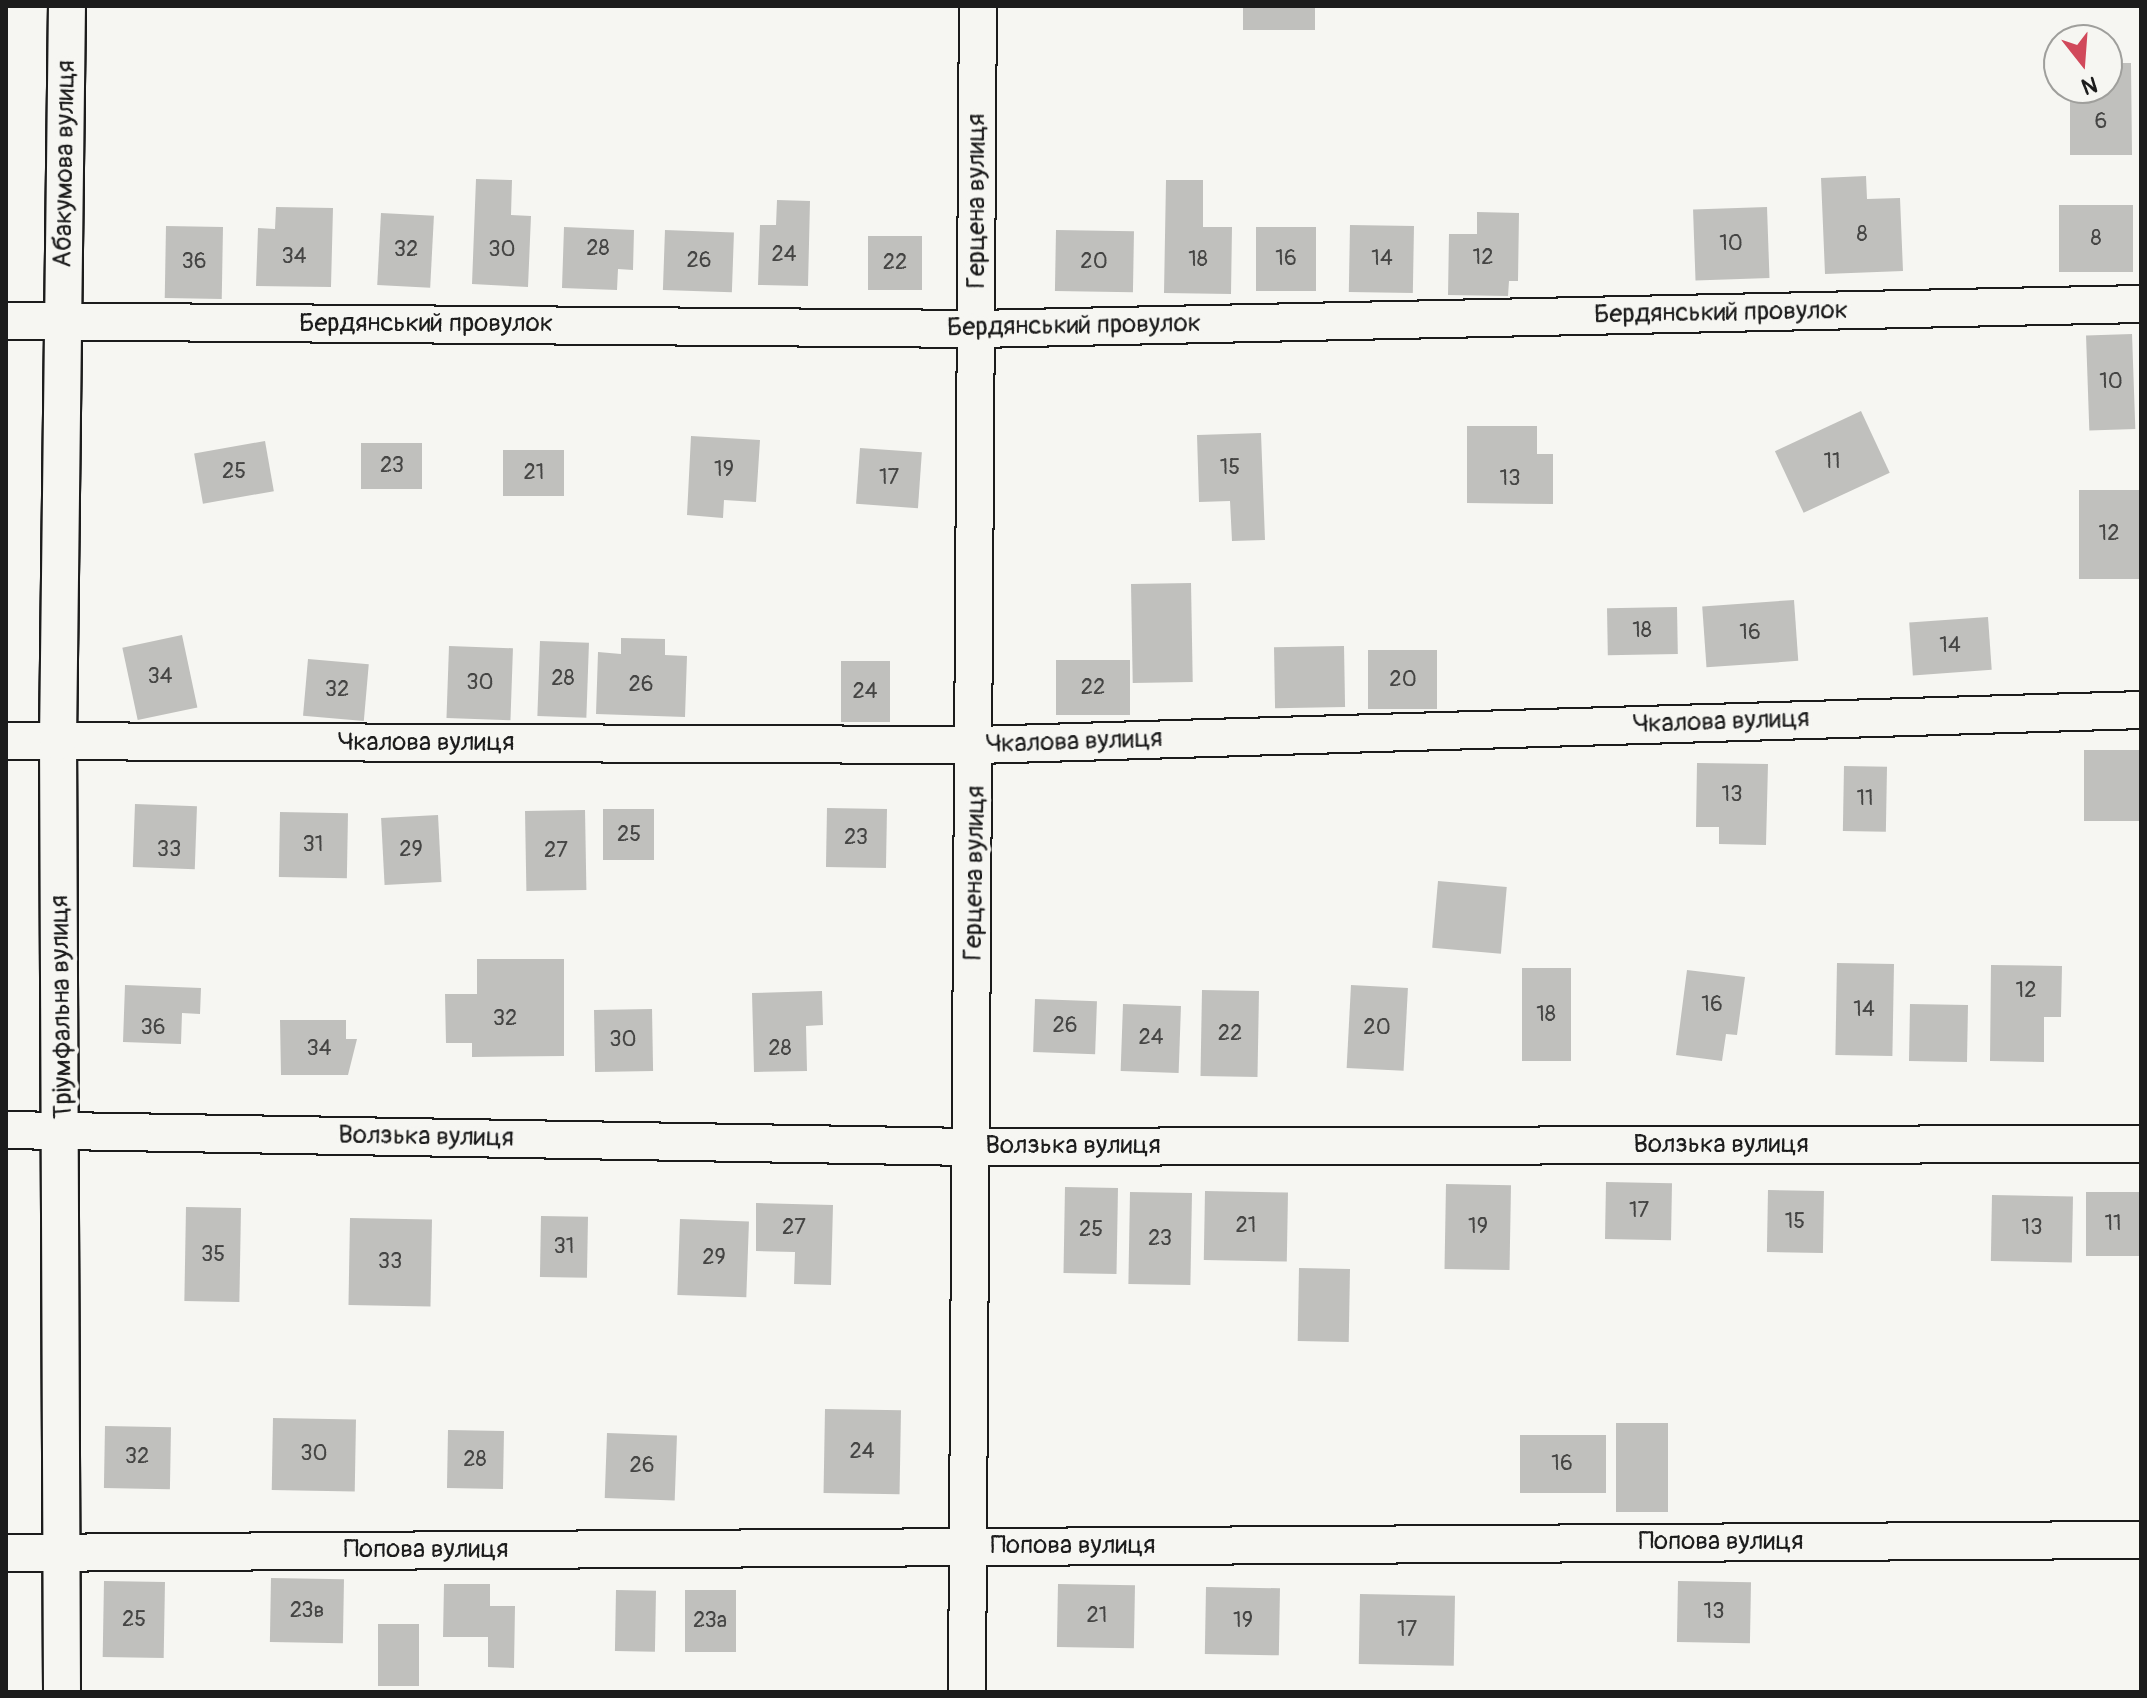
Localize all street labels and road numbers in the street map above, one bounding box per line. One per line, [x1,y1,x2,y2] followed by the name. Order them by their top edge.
[48,60,82,268] street label: Абакумова вулиця
[961,113,993,289] street label: Герцена вулиця
[1594,295,1848,331] street label: Бердянський провулок
[299,308,553,340] street label: Бердянський провулок
[947,308,1201,344] street label: Бердянський провулок
[1632,703,1810,741] street label: Чкалова вулиця
[985,723,1163,761] street label: Чкалова вулиця
[338,727,514,759] street label: Чкалова вулиця
[958,785,992,961] street label: Герцена вулиця
[44,895,80,1119] street label: Тріумфальна вулиця
[338,1120,514,1154] street label: Волзька вулиця
[1633,1129,1809,1161] street label: Волзька вулиця
[985,1130,1161,1162] street label: Волзька вулиця
[1639,1526,1803,1558] street label: Попова вулиця
[991,1530,1155,1562] street label: Попова вулиця
[344,1534,508,1566] street label: Попова вулиця

